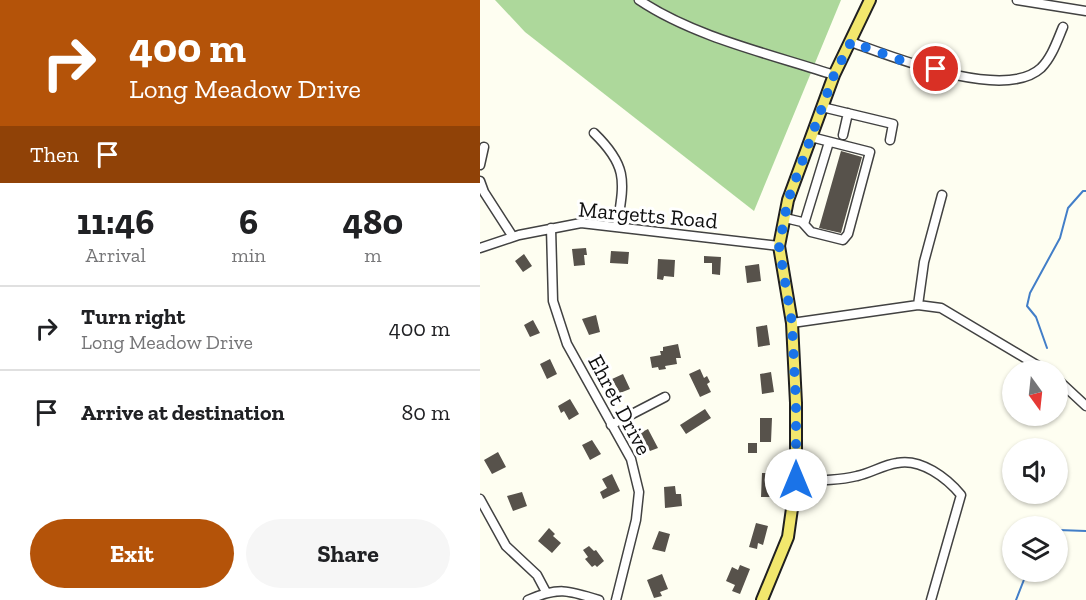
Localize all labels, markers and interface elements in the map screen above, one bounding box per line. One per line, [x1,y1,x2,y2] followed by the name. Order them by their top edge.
[129,22,246,73] text: 400 m
[30,24,108,102] icon: right
[910,43,961,94] pin
[919,52,952,85] icon: arrive
[129,73,361,105] text: Long Meadow Drive
[91,138,124,171] icon: arrive
[30,141,79,168] text: Then
[577,195,719,235] street label: Margetts Road
[77,200,155,243] text: 11:46
[239,200,258,243] text: 6
[343,200,403,243] text: 480
[86,243,146,267] text: Arrival
[231,243,266,267] text: min
[364,243,381,267] text: m
[81,303,185,330] text: Turn right
[30,312,63,345] icon: right
[389,315,450,342] text: 400 m
[81,330,253,354] text: Long Meadow Drive
[582,350,658,460] street label: Ehret Drive
[1002,360,1068,426] north arrow
[1002,360,1068,582] map controls
[30,396,63,429] icon: arrive
[81,399,284,426] text: Arrive at destination
[402,399,450,426] text: 80 m
[1002,438,1068,504] button: sound
[764,448,828,512] position arrow
[1002,516,1068,582] button: layers
[30,519,234,588] button: Exit
[246,519,450,588] button: Share

